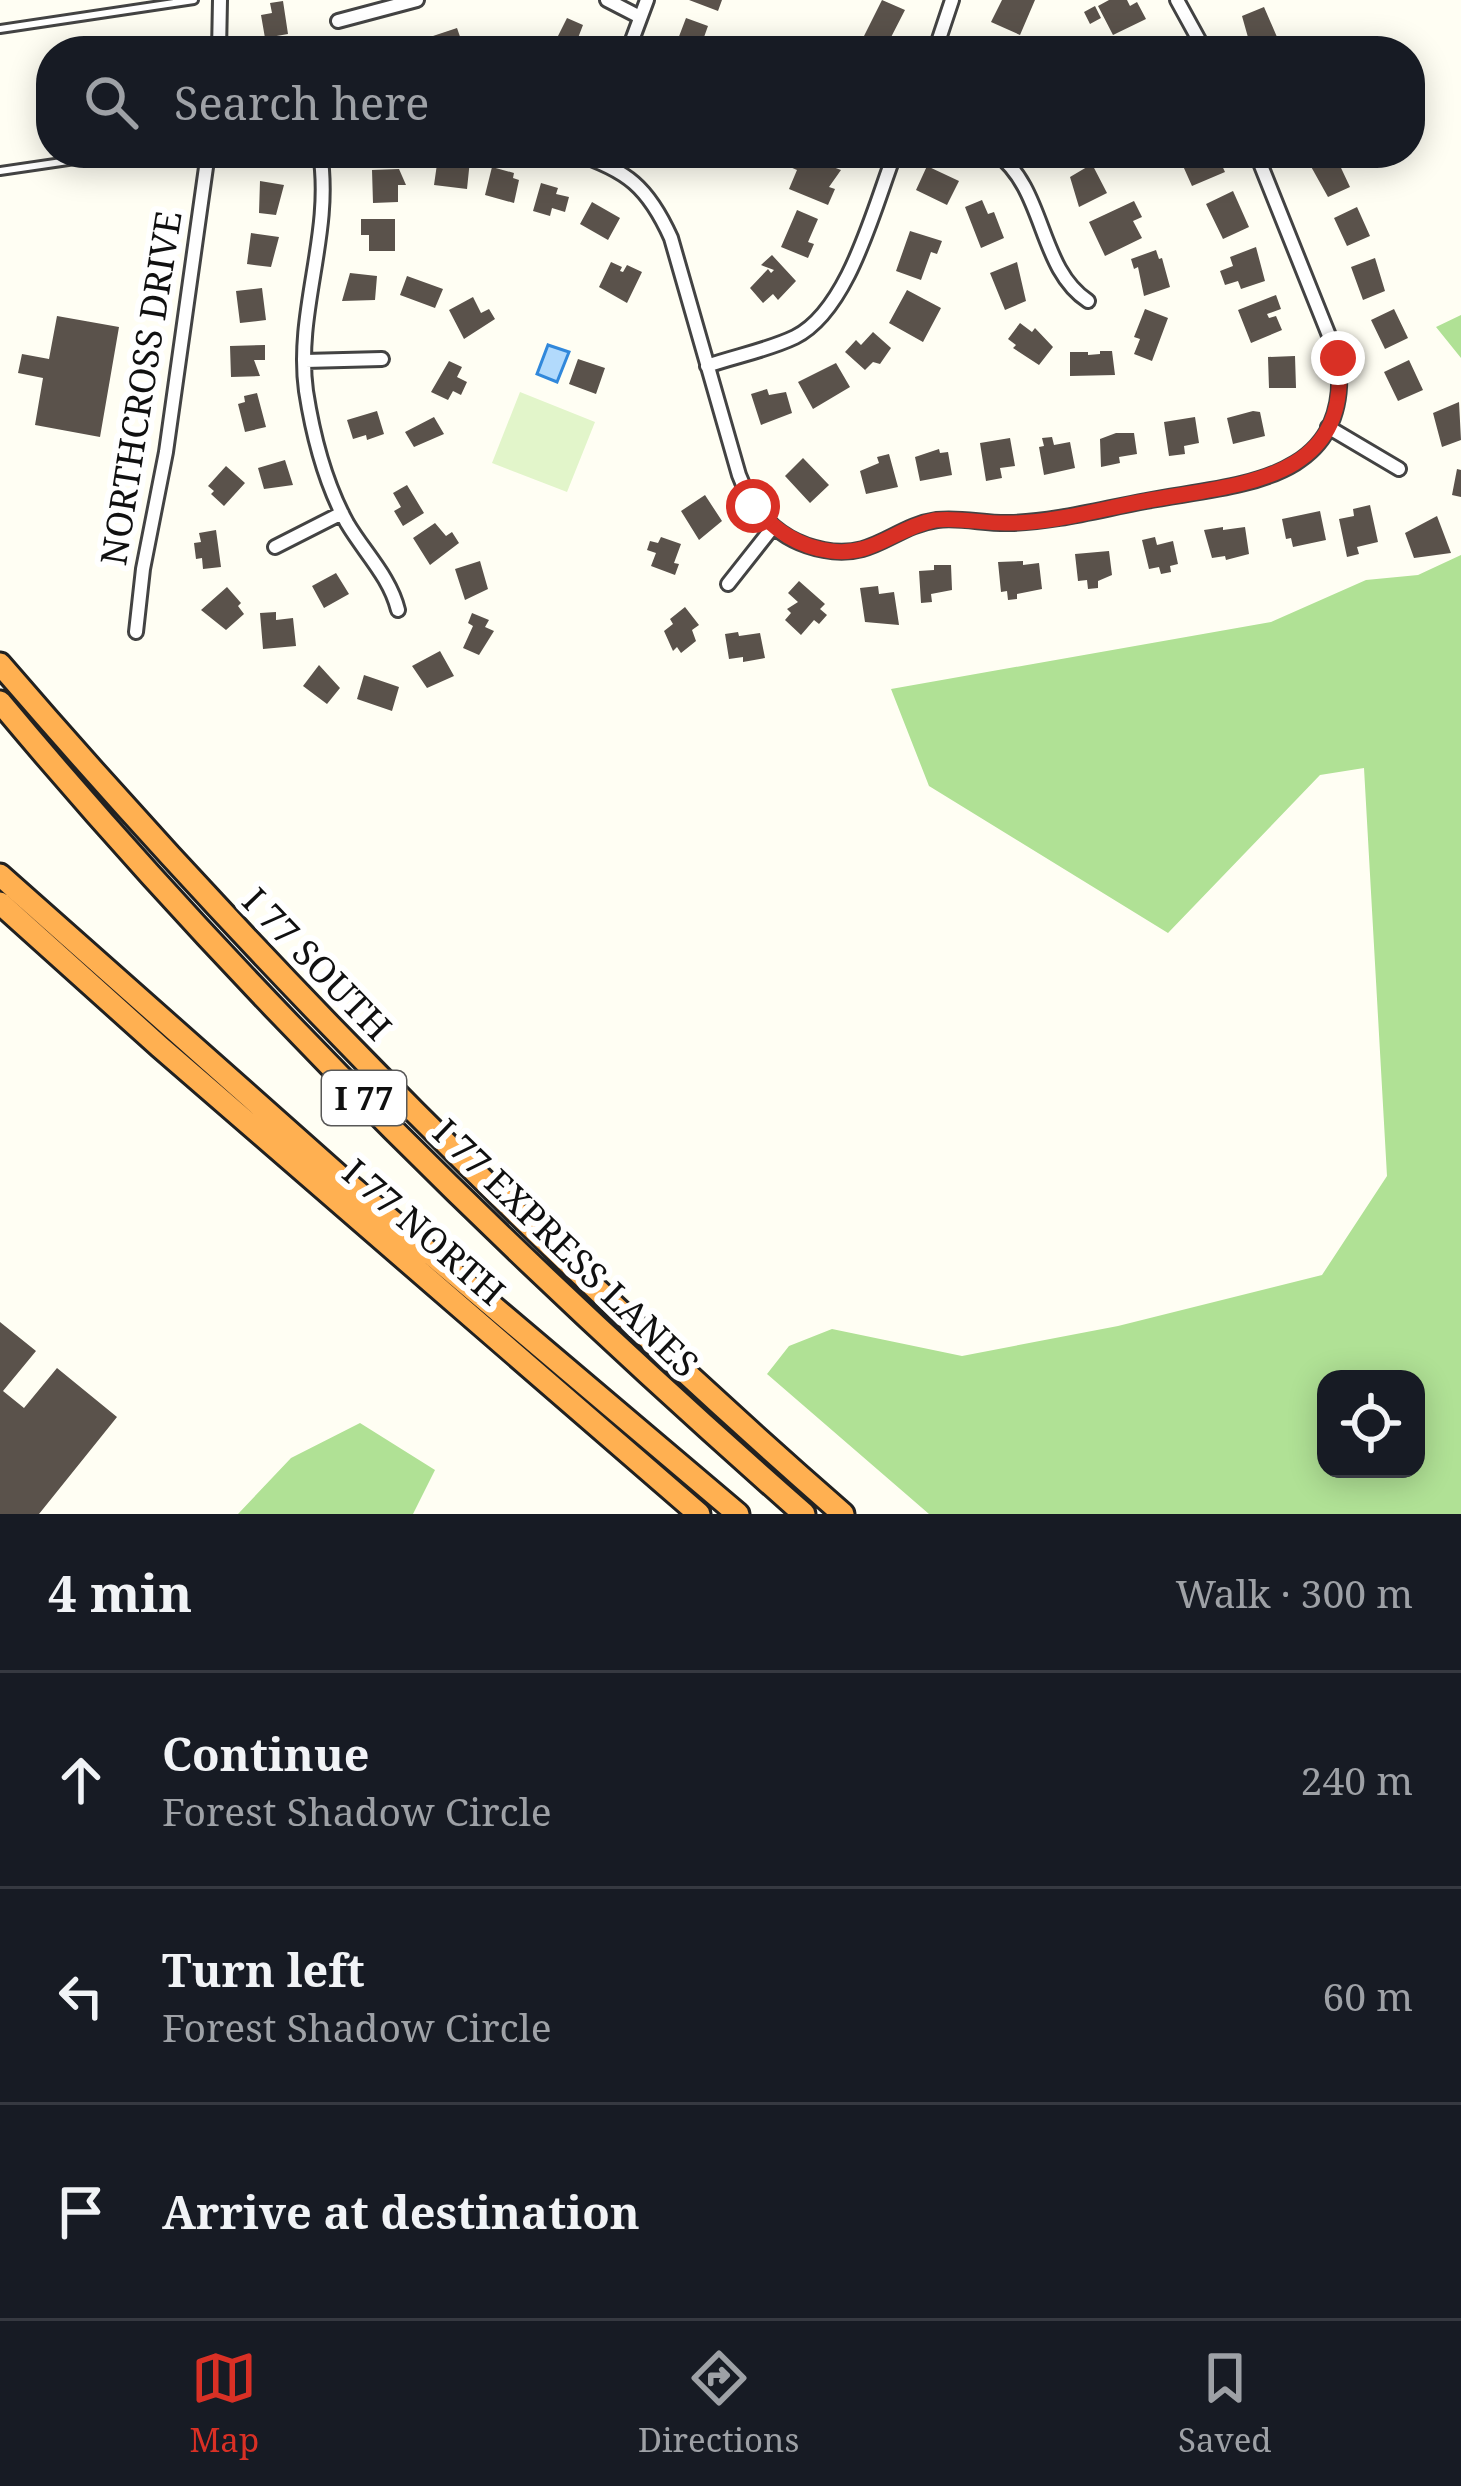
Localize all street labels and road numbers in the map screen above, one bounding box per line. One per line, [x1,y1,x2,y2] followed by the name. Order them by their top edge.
[88,207,193,568] street label: NORTHCROSS DRIVE
[232,877,403,1051] street label: I 77 SOUTH
[322,1071,406,1125] road number: I 77
[423,1108,710,1388] street label: I 77 EXPRESS LANES
[333,1148,516,1316] street label: I 77 NORTH

